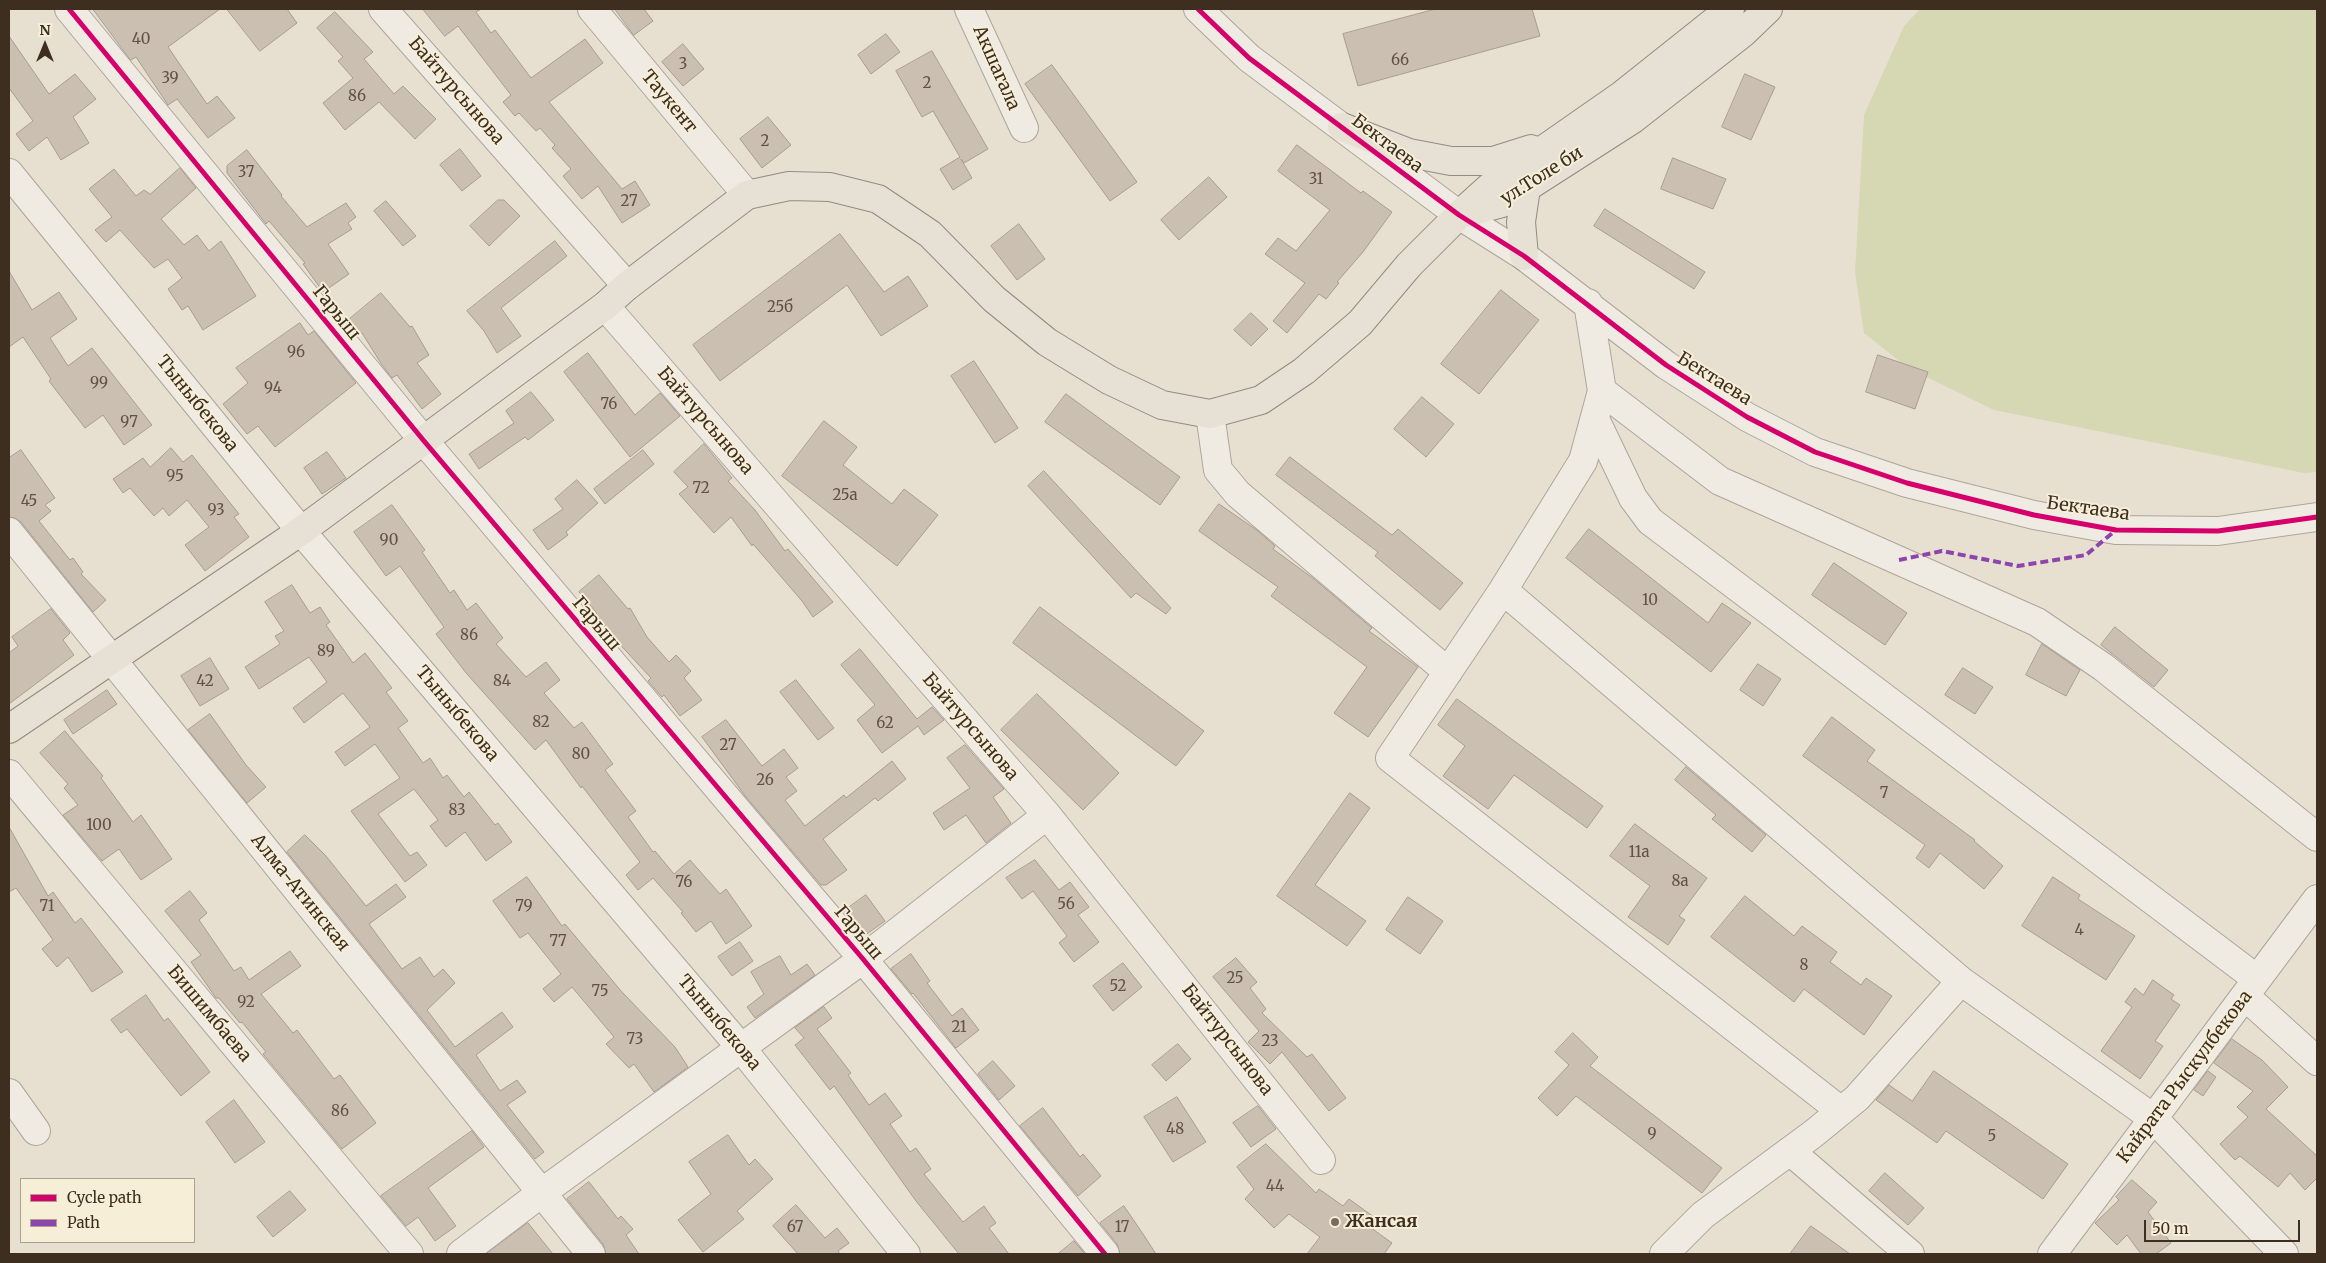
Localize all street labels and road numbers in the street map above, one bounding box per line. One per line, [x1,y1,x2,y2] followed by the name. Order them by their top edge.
[968,22,1024,114] street label: Акшагала
[403,33,509,149] street label: Байтурсынова
[636,66,702,138] street label: Таукент
[1347,110,1427,178] street label: Бектаева
[1497,142,1587,210] street label: ул.Толе би
[307,281,365,345] street label: Гарыш
[1673,348,1755,410] street label: Бектаева
[151,351,243,457] street label: Тыныбекова
[652,363,758,479] street label: Байтурсынова
[2045,492,2131,526] street label: Бектаева
[567,593,625,655] street label: Гарыш
[411,662,503,766] street label: Тыныбекова
[917,669,1023,785] street label: Байтурсынова
[246,830,354,956] street label: Алма-Атинская
[829,902,887,964] street label: Гарыш
[162,961,256,1067] street label: Бишимбаева
[673,971,765,1075] street label: Тыныбекова
[1177,980,1277,1100] street label: Байтурсынова
[2113,986,2257,1168] street label: Кайрата Рыскулбекова

